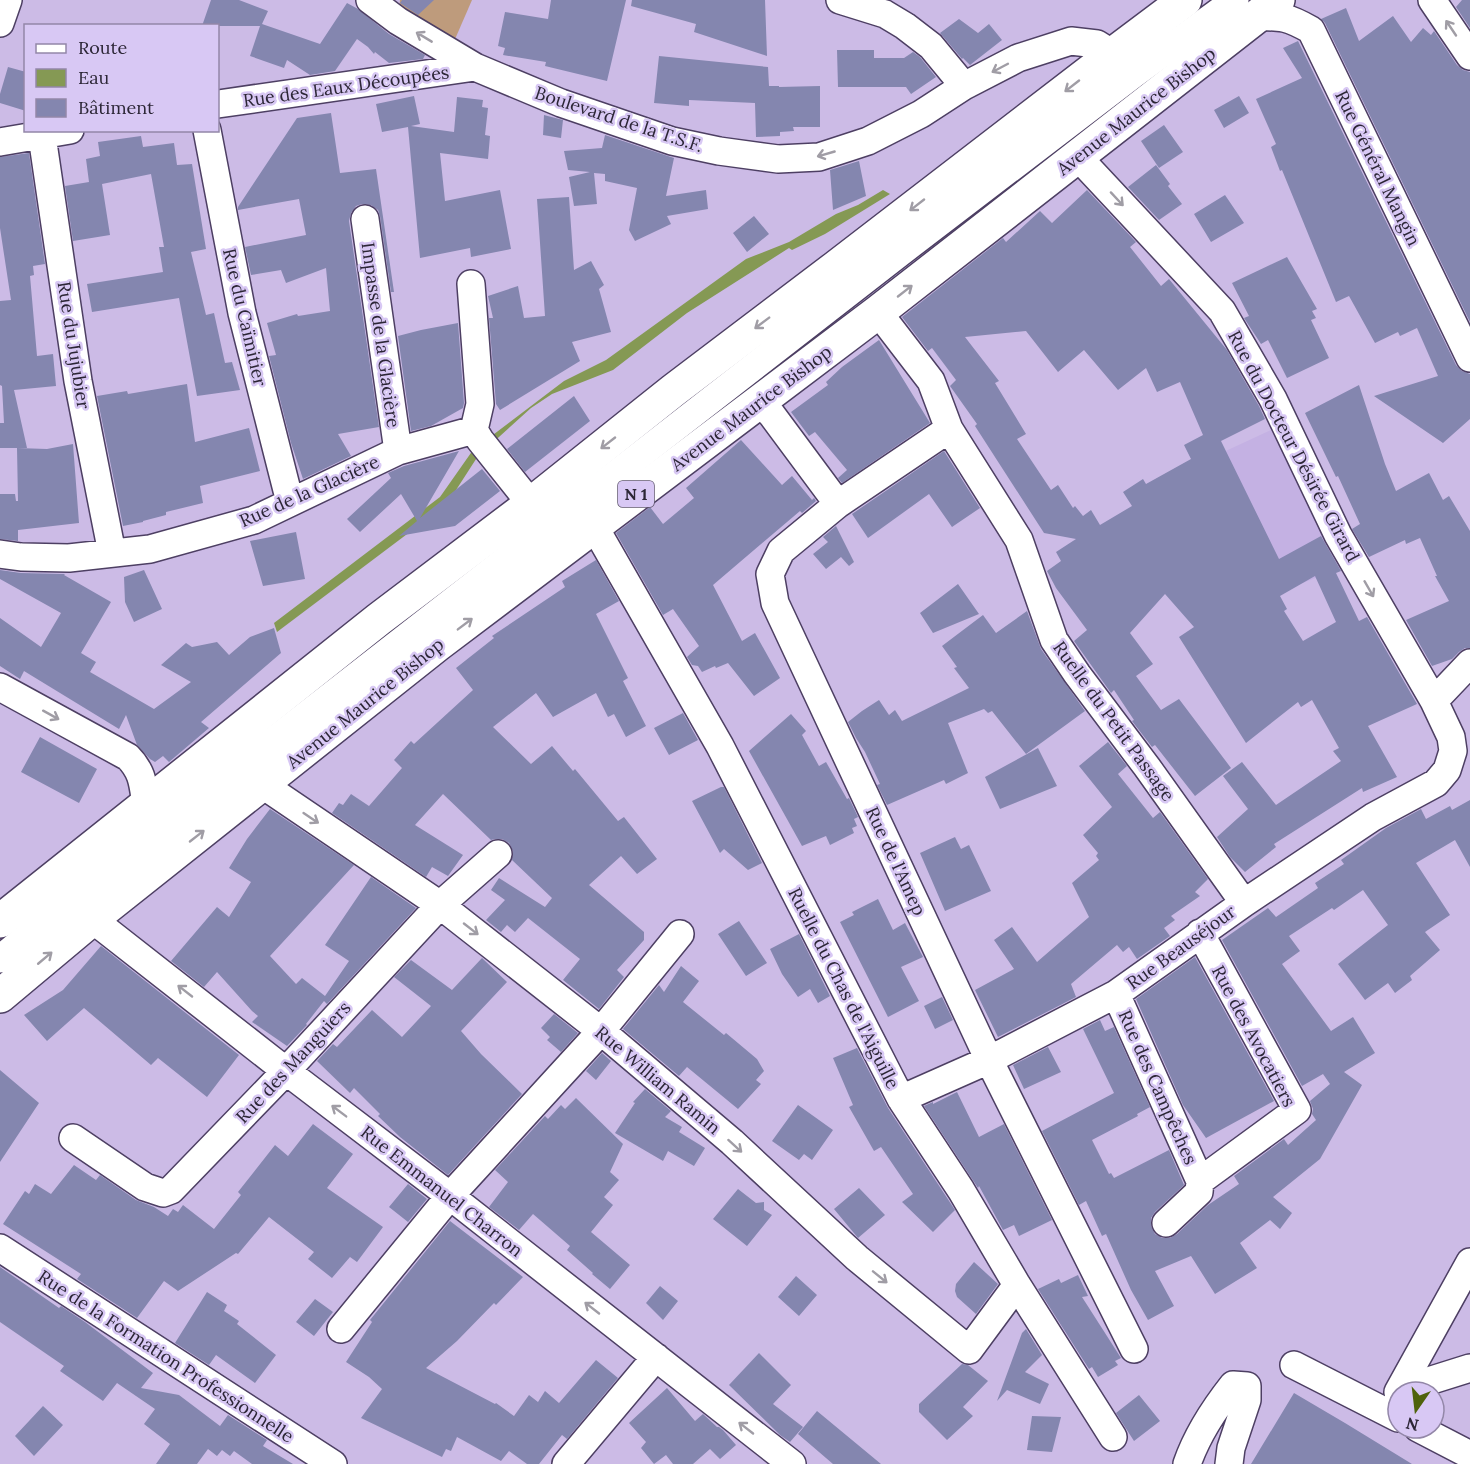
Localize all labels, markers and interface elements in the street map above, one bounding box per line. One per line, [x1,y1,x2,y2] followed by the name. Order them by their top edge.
[1445,20,1457,37] one-way arrow
[24,24,219,132] legend
[416,31,433,43] one-way arrow
[78,36,127,59] text: Route
[1051,42,1220,181] street label: Avenue Maurice Bishop
[241,60,451,112] street label: Rue des Eaux Découpées
[991,63,1009,74] one-way arrow
[78,66,109,89] text: Eau
[1064,79,1080,92] one-way arrow
[532,81,706,157] street label: Boulevard de la T.S.F.
[1330,86,1426,250] street label: Rue Général Mangin
[78,96,154,119] text: Bâtiment
[817,149,836,161] one-way arrow
[1110,191,1124,206] one-way arrow
[909,198,925,211] one-way arrow
[357,241,405,429] street label: Impasse de la Glacière
[218,246,272,388] street label: Rue du Caïmitier
[53,280,95,411] street label: Rue du Jujubier
[897,284,913,297] one-way arrow
[754,316,770,329] one-way arrow
[1223,326,1365,566] street label: Rue du Docteur Désirée Girard
[665,340,836,477] street label: Avenue Maurice Bishop
[600,436,616,449] one-way arrow
[236,450,383,532] street label: Rue de la Glacière
[618,481,654,507] road number: N 1
[1364,580,1376,597] one-way arrow
[457,617,473,630] one-way arrow
[281,633,448,774] street label: Avenue Maurice Bishop
[1048,636,1180,806] street label: Ruelle du Petit Passage
[42,710,60,721] one-way arrow
[861,803,931,919] street label: Rue de l'Amep
[302,812,319,824] one-way arrow
[189,830,205,843] one-way arrow
[783,884,905,1093] street label: Ruelle du Chas de l'Aiguille
[1122,900,1240,994] street label: Rue Beauséjour
[463,923,479,936] one-way arrow
[37,952,53,965] one-way arrow
[1207,961,1301,1111] street label: Rue des Avocatiers
[177,985,193,998] one-way arrow
[231,996,355,1128] street label: Rue des Manguiers
[1114,1006,1202,1168] street label: Rue des Campêches
[591,1021,726,1139] street label: Rue William Ramin
[331,1105,347,1118] one-way arrow
[356,1120,528,1262] street label: Rue Emmanuel Charron
[728,1139,743,1153] one-way arrow
[34,1265,298,1448] street label: Rue de la Formation Professionnelle
[872,1270,887,1284] one-way arrow
[585,1301,601,1314] one-way arrow
[1386,1380,1446,1440] north arrow
[1404,1413,1421,1436] text: N
[738,1421,754,1434] one-way arrow

